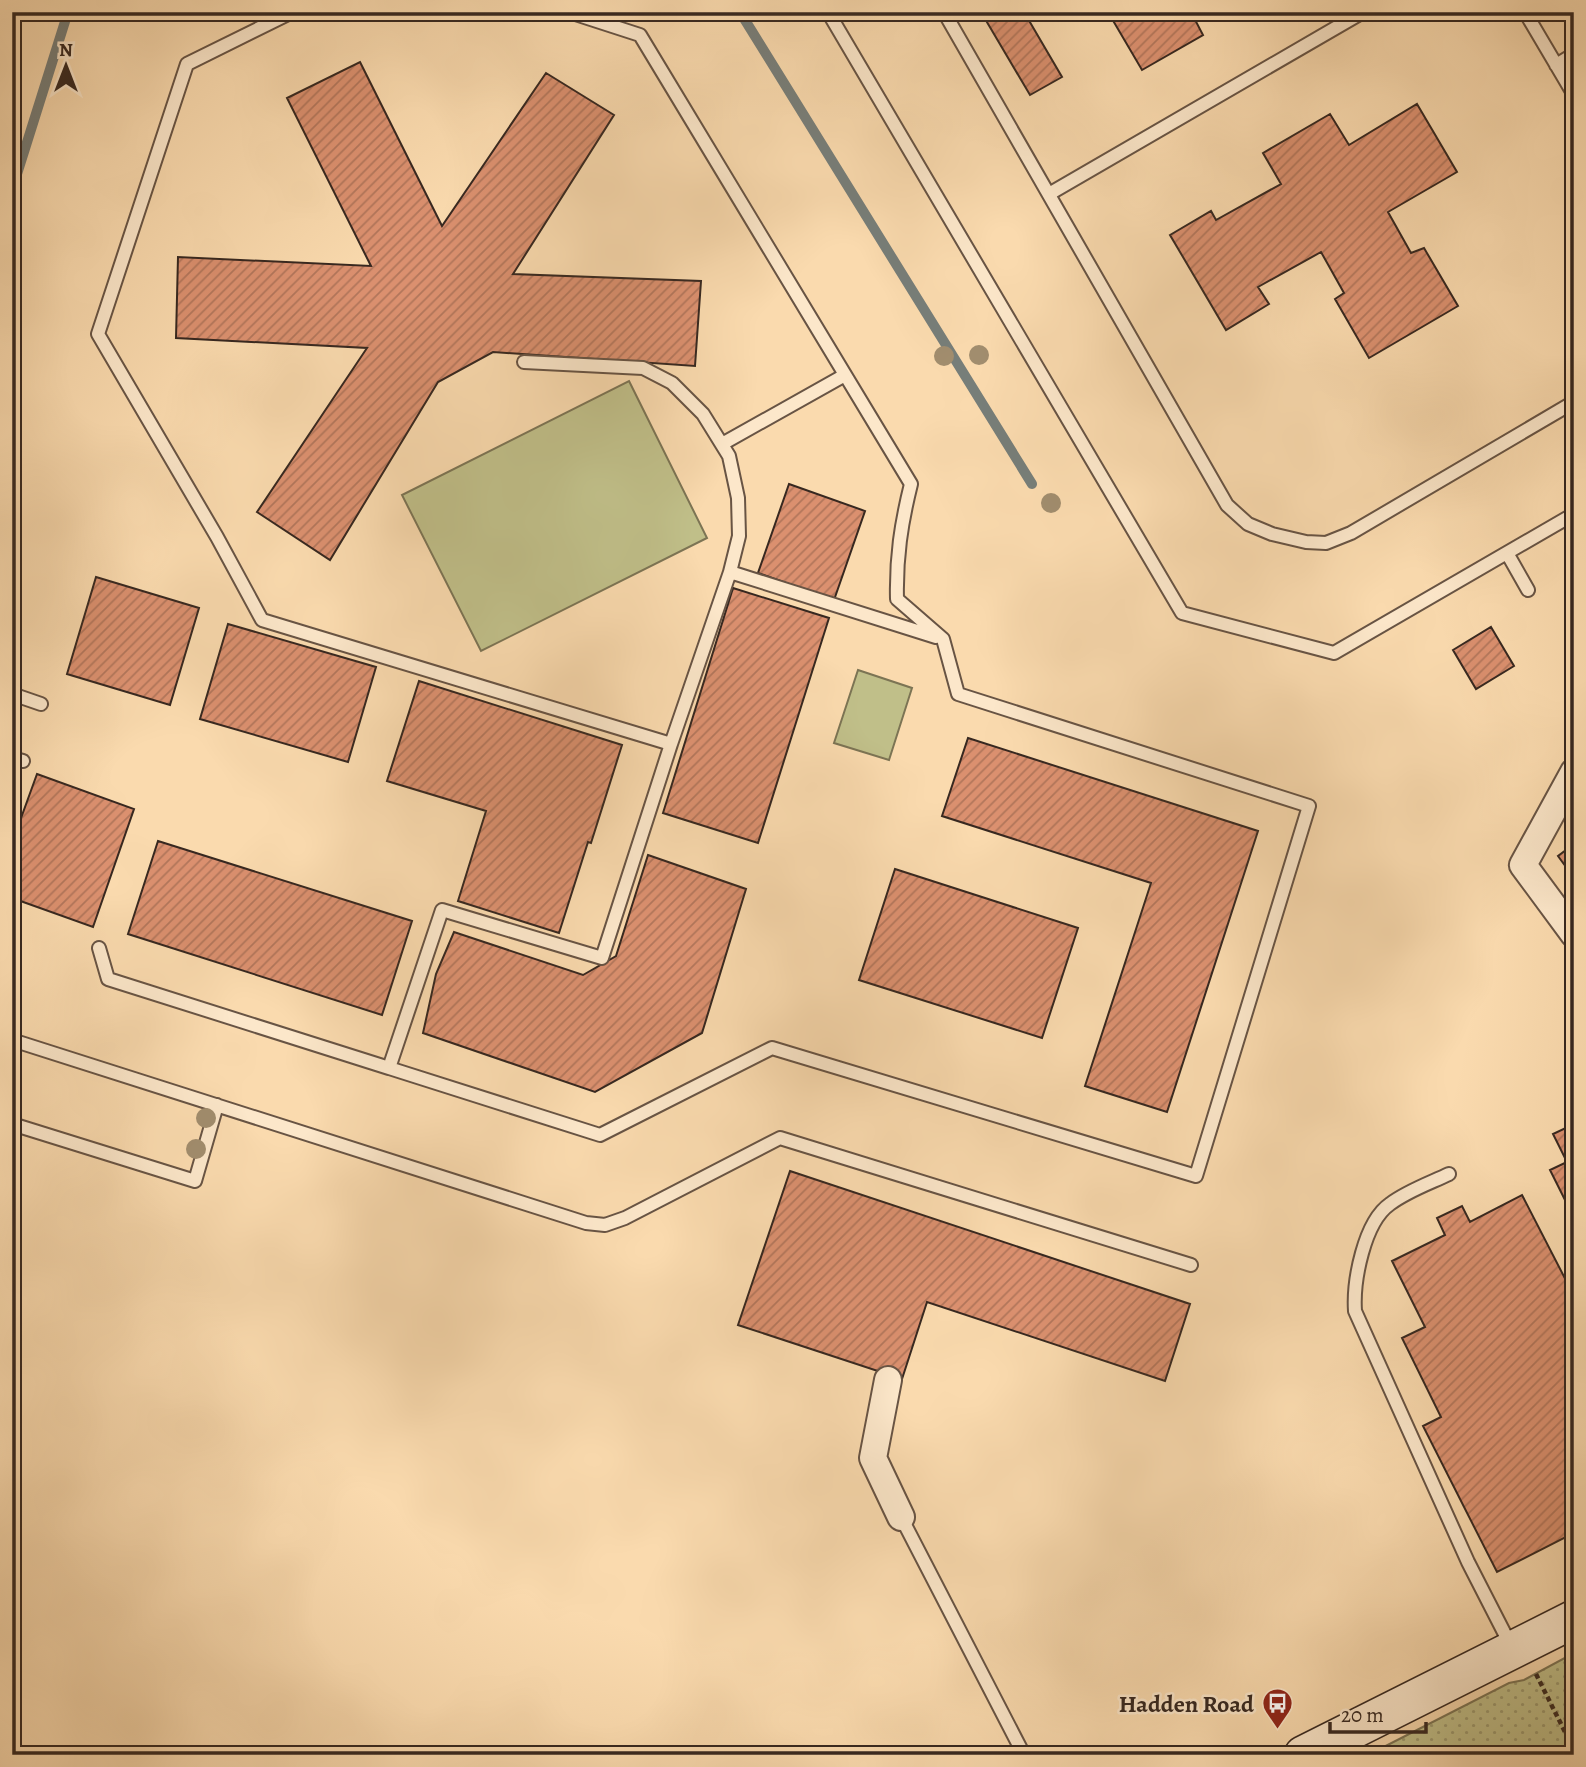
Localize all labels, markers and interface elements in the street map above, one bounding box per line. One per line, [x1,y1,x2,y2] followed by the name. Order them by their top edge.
[32,32,102,102] north arrow
[59,37,73,63] text: N
[1260,1687,1294,1731] bus stop icon: Hadden Road
[1119,1688,1254,1720] place label: Hadden Road
[1330,1690,1427,1734] scale bar
[1341,1701,1384,1729] text: 20 m

